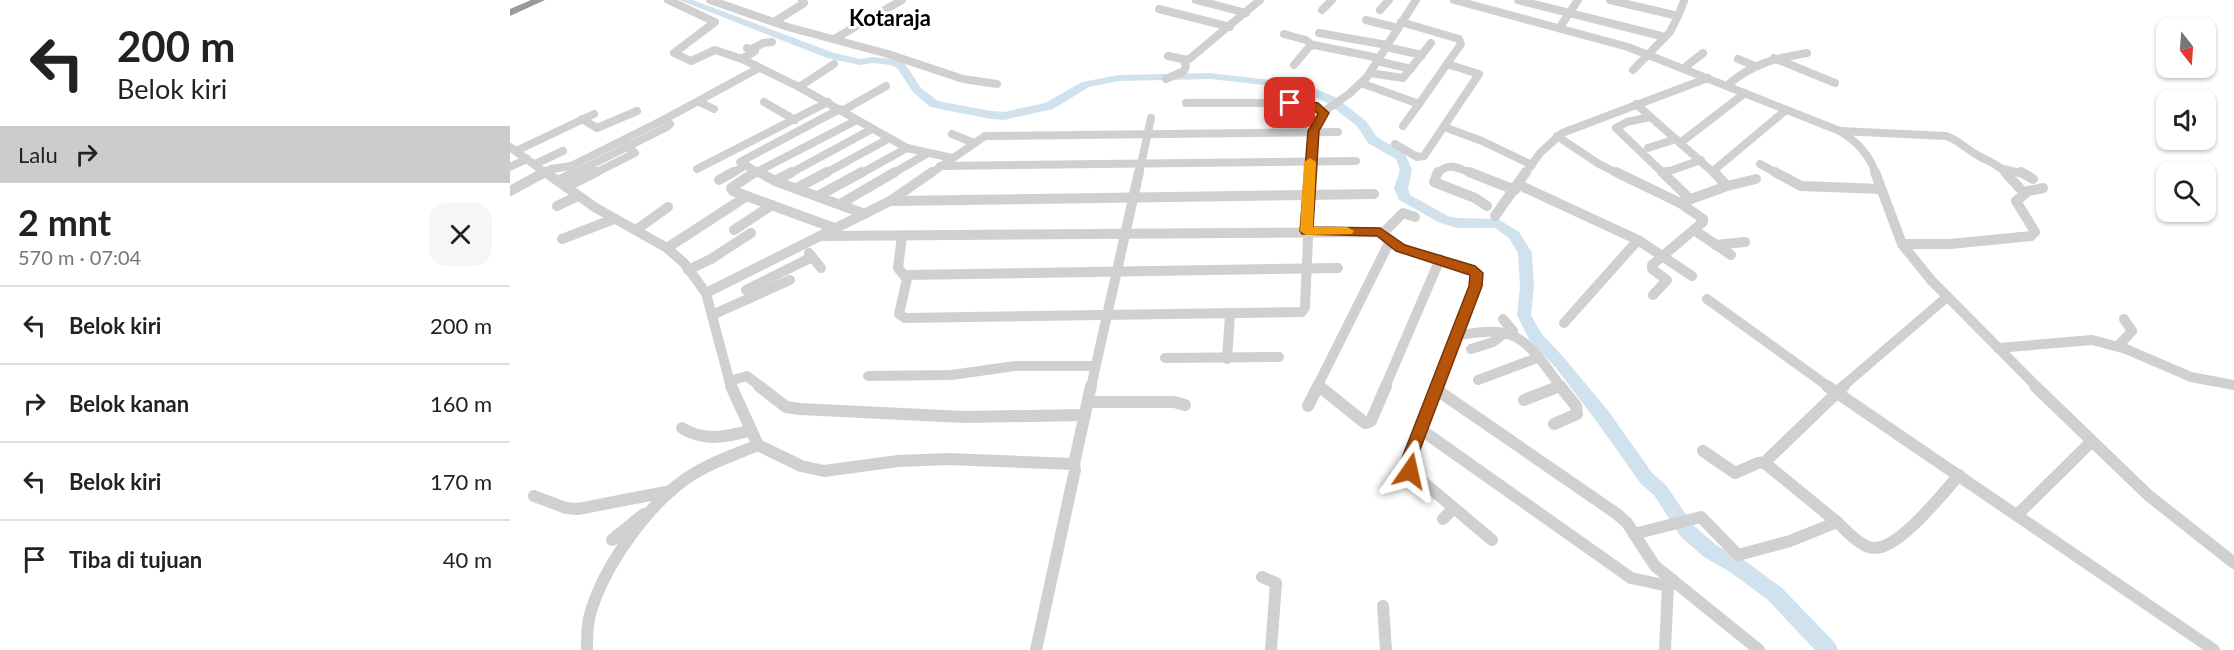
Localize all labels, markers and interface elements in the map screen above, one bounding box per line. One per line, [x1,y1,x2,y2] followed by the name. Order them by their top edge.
[849,4,931,31] district label: Kotaraja
[2156,18,2216,78] north arrow
[2156,18,2216,222] map controls
[117,21,235,71] text: 200 m
[18,24,96,102] icon: left
[117,72,227,105] text: Belok kiri
[1264,77,1315,128] pin
[1273,86,1306,119] icon: arrive
[2156,90,2216,150] button: sound
[70,138,103,171] icon: right
[18,141,58,168] text: Lalu
[2156,162,2216,222] button: search
[18,200,111,244] text: 2 mnt
[429,203,492,266] button: close
[18,245,141,269] text: 570 m · 07:04
[18,309,51,342] icon: left
[69,312,161,339] text: Belok kiri
[430,312,492,339] text: 200 m
[18,387,51,420] icon: right
[69,390,189,417] text: Belok kanan
[430,390,492,417] text: 160 m
[1378,439,1442,503] position arrow
[18,465,51,498] icon: left
[69,468,161,495] text: Belok kiri
[430,468,492,495] text: 170 m
[18,543,51,576] icon: arrive
[69,546,202,573] text: Tiba di tujuan
[443,546,492,573] text: 40 m

